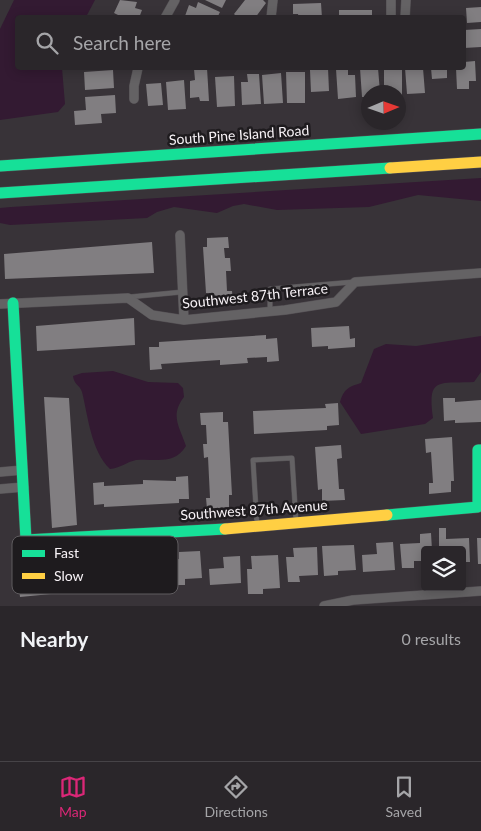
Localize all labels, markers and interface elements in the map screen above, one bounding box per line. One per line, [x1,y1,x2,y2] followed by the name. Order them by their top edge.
[15,15,466,70] search box
[33,29,61,57] icon: search
[73,31,171,54] text: Search here
[361,85,406,130] north arrow
[168,121,310,148] street label: South Pine Island Road
[181,279,329,312] street label: Southwest 87th Terrace
[180,496,328,523] street label: Southwest 87th Avenue
[12,536,178,594] legend
[54,544,79,561] text: Fast
[421,546,466,591] map controls
[421,546,466,591] button: layers
[54,567,84,584] text: Slow
[20,626,88,651] text: Nearby
[401,629,461,648] text: 0 results
[59,773,87,820] tab: Map
[205,773,268,820] tab: Directions
[386,773,422,820] tab: Saved

